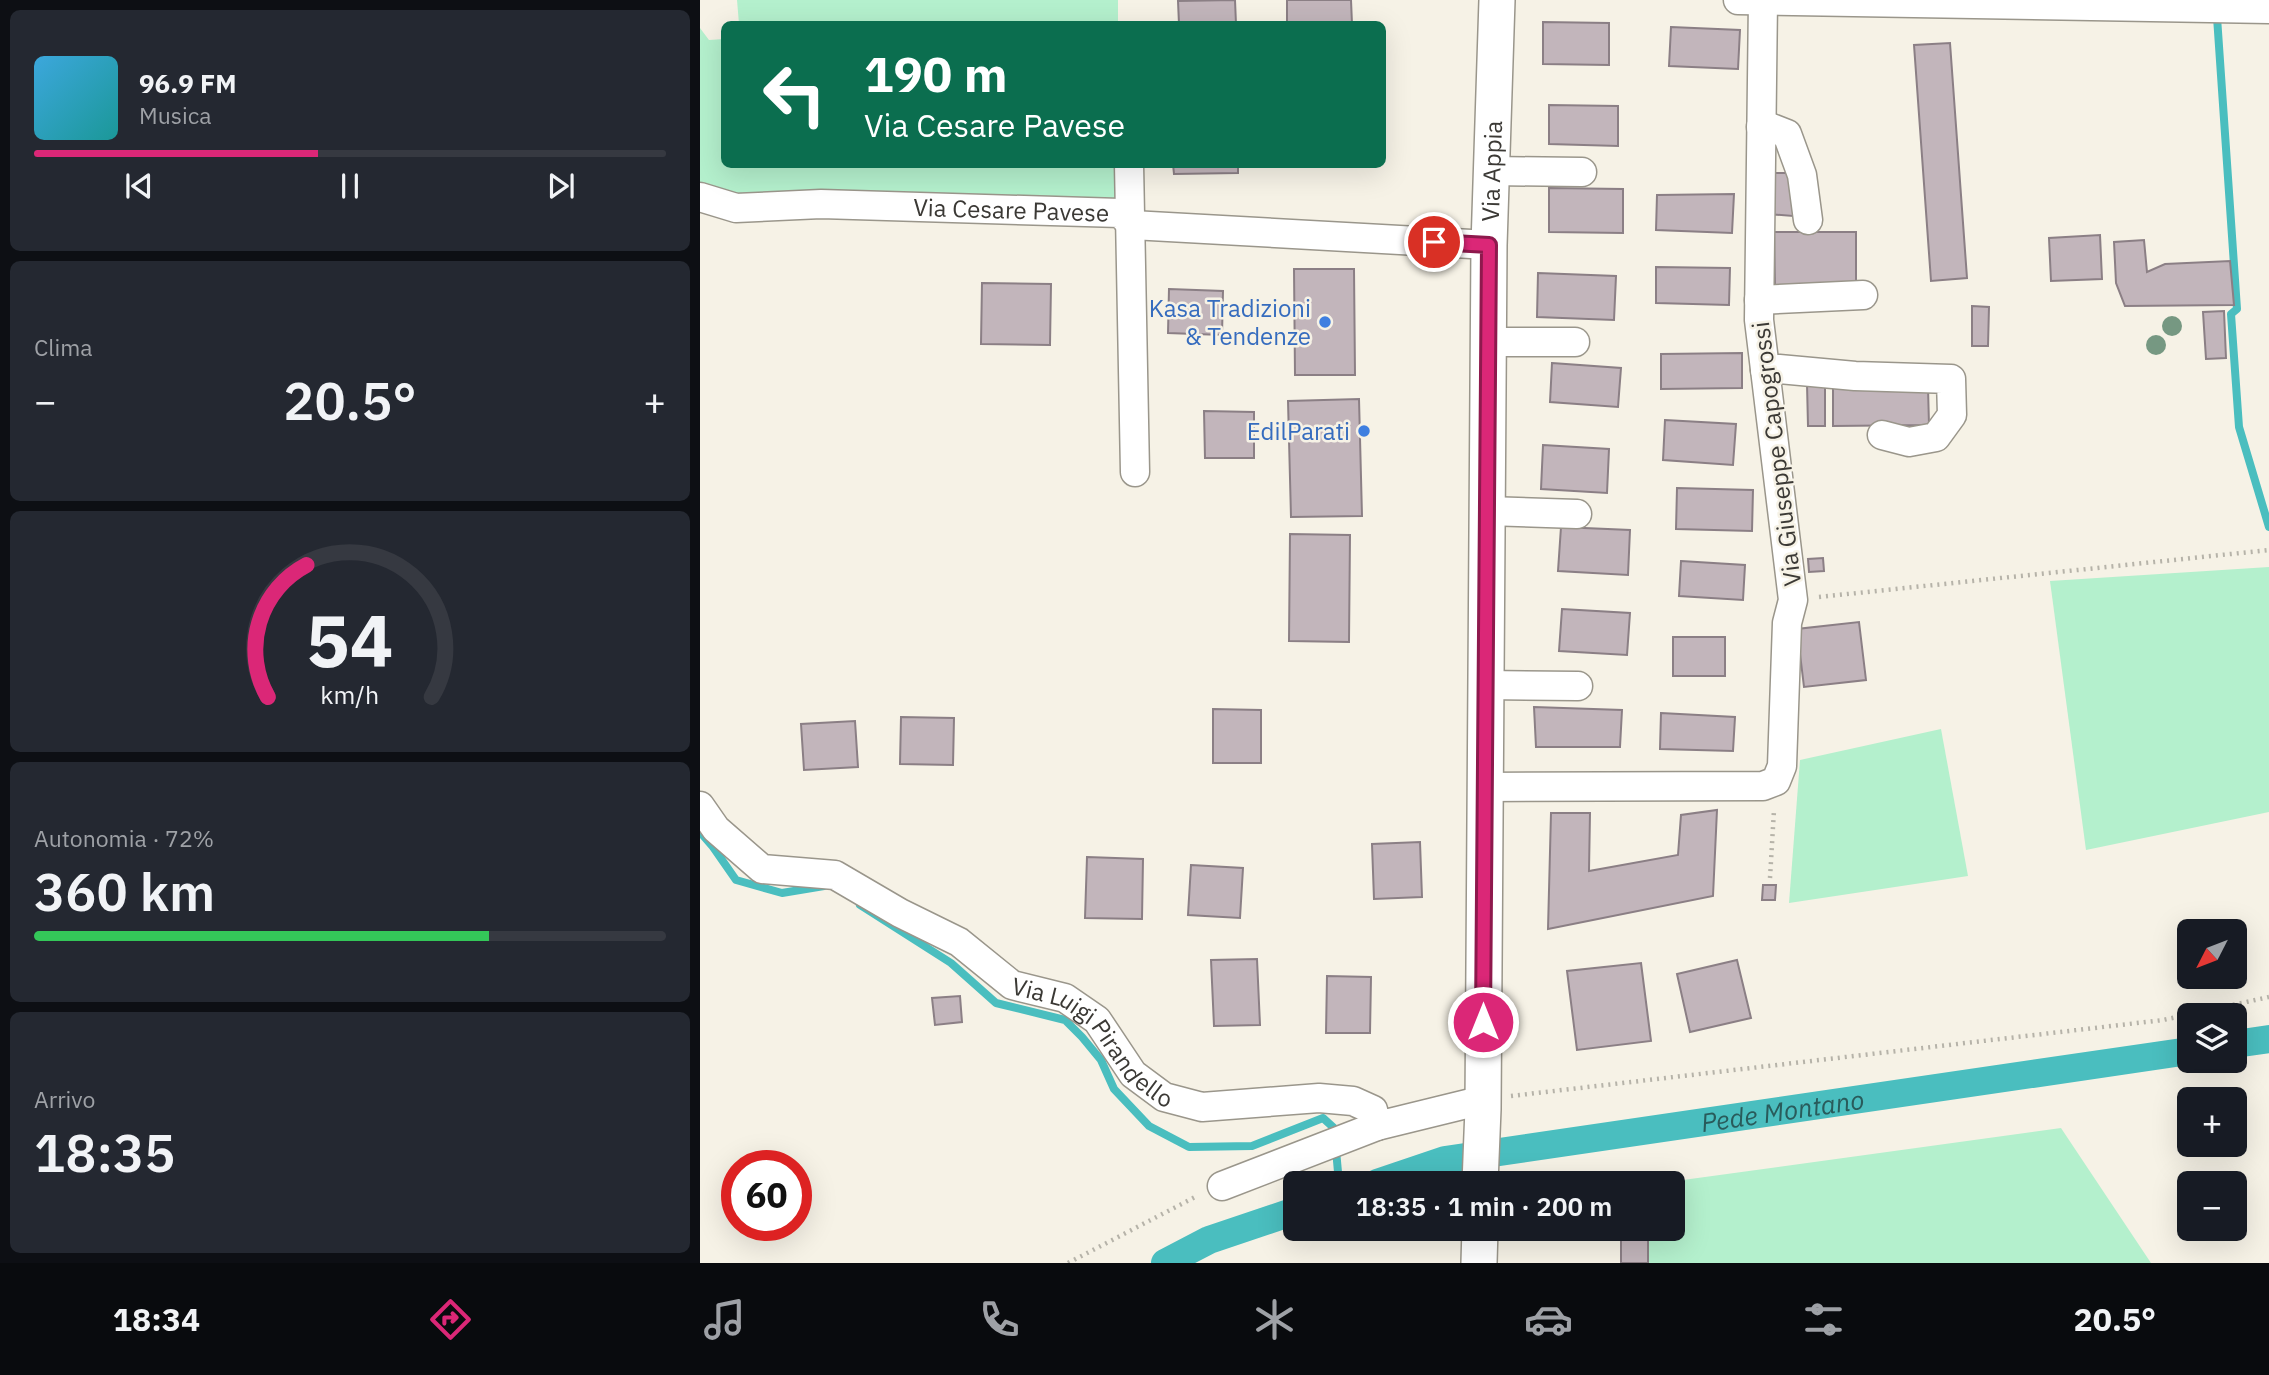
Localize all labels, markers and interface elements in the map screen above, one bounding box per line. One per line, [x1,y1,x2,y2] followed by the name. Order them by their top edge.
[864,42,1008,105] text: 190 m
[749,49,840,140] icon: left
[139,66,237,100] text: 96.9 FM
[139,100,212,130] text: Musica
[864,104,1125,146] text: Via Cesare Pavese
[1474,120,1509,222] street label: Via Appia
[120,167,158,205] icon: previous
[331,167,369,205] icon: pause
[542,167,580,205] icon: next
[913,191,1110,229] street label: Via Cesare Pavese
[1404,212,1464,272] pin
[1415,223,1453,261] icon: arrive
[1149,292,1311,352] place label: Kasa Tradizioni & Tendenze
[1317,314,1333,330] marker: Kasa Tradizioni & Tendenze
[1744,320,1808,588] street label: Via Giuseppe Capogrossi
[34,332,93,362] text: Clima
[283,367,417,434] text: 20.5°
[34,376,57,425] text: −
[643,376,666,425] text: +
[1247,415,1350,447] place label: EdilParati
[1356,423,1372,439] marker: EdilParati
[306,593,394,688] text: 54
[321,678,379,711] text: km/h
[34,823,214,853] text: Autonomia · 72%
[34,858,215,925] text: 360 km
[2177,919,2247,989] north arrow
[2177,919,2247,1241] map controls
[1009,970,1175,1114] street label: Via Luigi Pirandello
[1446,985,1520,1059] position arrow
[2177,1003,2247,1073] button: layers
[1699,1082,1867,1139] water label: Pede Montano
[34,1084,95,1114] text: Arrivo
[2177,1087,2247,1157] button: +
[34,1119,175,1186] text: 18:35
[721,1150,812,1241] speed limit sign: 60
[2177,1171,2247,1241] button: −
[1356,1189,1612,1223] text: 18:35 · 1 min · 200 m
[426,1295,475,1344] icon: directions
[700,1295,749,1344] icon: music
[975,1295,1024,1344] icon: phone
[1250,1295,1299,1344] icon: climate
[1524,1295,1573,1344] icon: car
[1799,1295,1848,1344] icon: filters
[113,1298,200,1340] text: 18:34
[2074,1298,2156,1340] text: 20.5°

